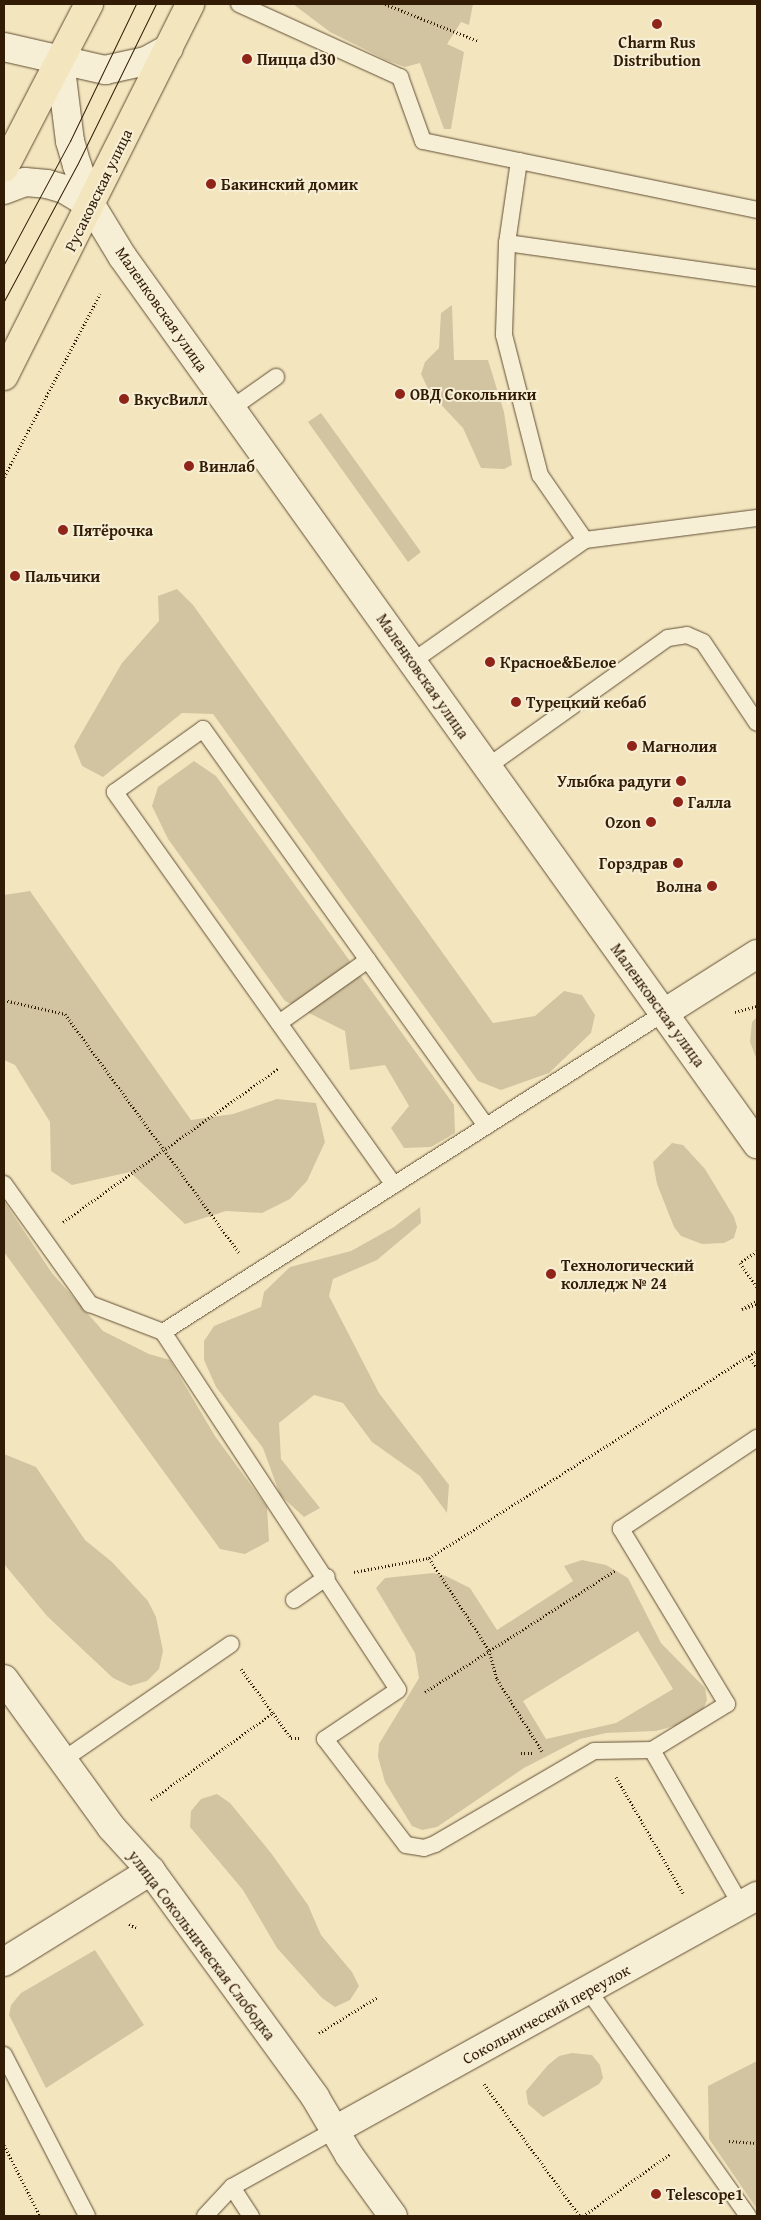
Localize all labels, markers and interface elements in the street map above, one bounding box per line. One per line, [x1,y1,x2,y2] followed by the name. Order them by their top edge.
[651,18,663,30] marker: Charm Rus Distribution
[613,32,701,70] place label: Charm Rus Distribution
[257,49,336,69] place label: Пицца d30
[241,53,253,65] marker: Пицца d30
[60,126,136,254] street label: Русаковская улица
[221,174,358,194] place label: Бакинский домик
[205,178,217,190] marker: Бакинский домик
[112,243,212,375] street label: Маленковская улица
[410,384,537,404] place label: ОВД Сокольники
[394,388,406,400] marker: ОВД Сокольники
[134,389,208,409] place label: ВкусВилл
[118,393,130,405] marker: ВкусВилл
[199,456,255,476] place label: Винлаб
[183,460,195,472] marker: Винлаб
[73,520,153,540] place label: Пятёрочка
[57,524,69,536] marker: Пятёрочка
[25,566,100,586] place label: Пальчики
[9,570,21,582] marker: Пальчики
[373,610,473,742] street label: Маленковская улица
[500,652,616,672] place label: Красное&Белое
[484,656,496,668] marker: Красное&Белое
[526,692,646,712] place label: Турецкий кебаб
[510,696,522,708] marker: Турецкий кебаб
[642,736,717,756] place label: Магнолия
[626,740,638,752] marker: Магнолия
[557,771,671,791] place label: Улыбка радуги
[675,775,687,787] marker: Улыбка радуги
[688,792,731,812] place label: Галла
[672,796,684,808] marker: Галла
[605,812,641,832] place label: Ozon
[645,816,657,828] marker: Ozon
[599,853,668,873] place label: Горздрав
[672,857,684,869] marker: Горздрав
[656,876,702,896] place label: Волна
[706,880,718,892] marker: Волна
[607,939,709,1071] street label: Маленковская улица
[561,1255,694,1293] place label: Технологический колледж № 24
[545,1268,557,1280] marker: Технологический колледж № 24
[124,1846,280,2044] street label: улица Сокольническая Слободка
[459,1960,633,2068] street label: Сокольнический переулок
[666,2184,744,2204] place label: Telescope1
[650,2188,662,2200] marker: Telescope1

